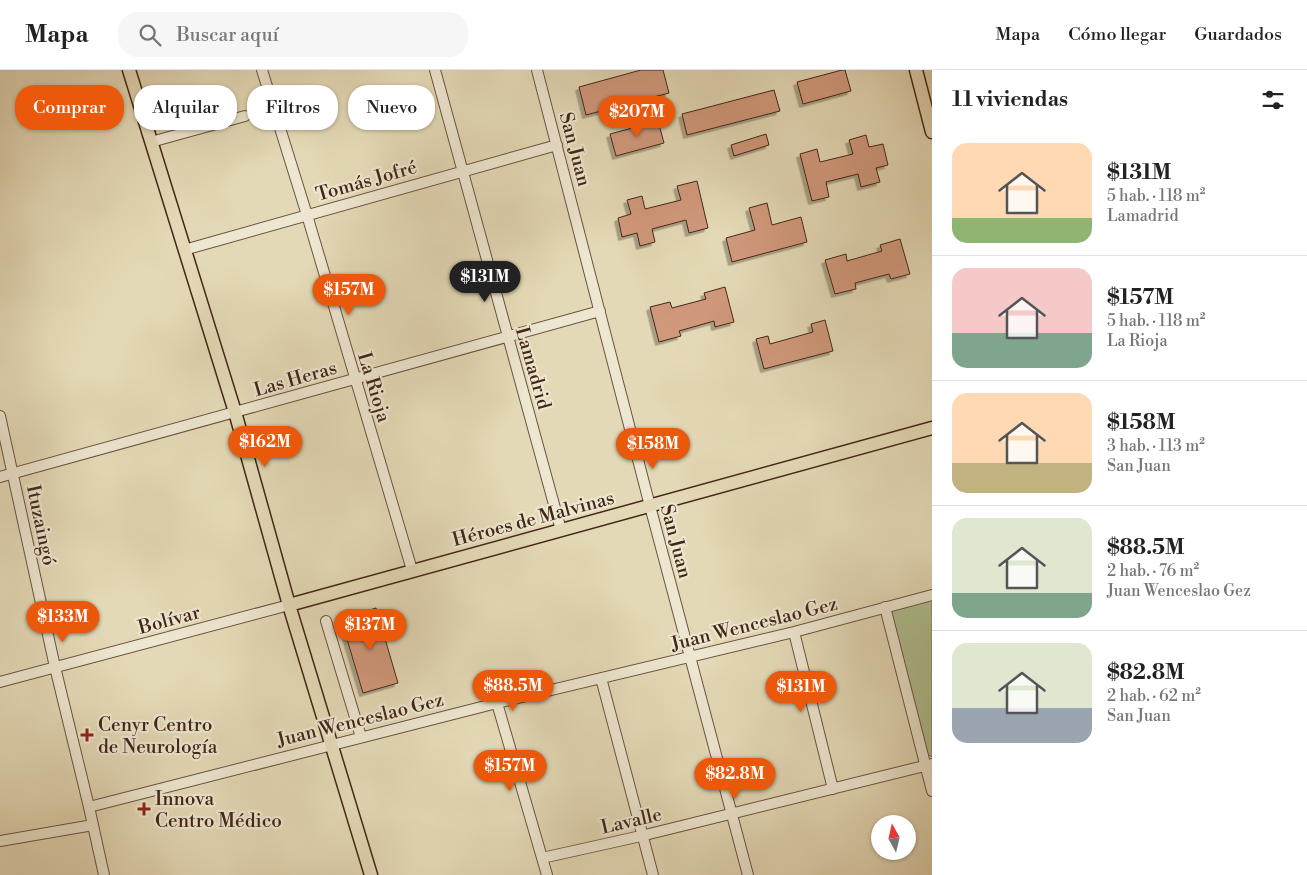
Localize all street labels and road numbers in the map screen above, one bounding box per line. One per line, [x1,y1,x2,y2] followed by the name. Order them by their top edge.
[554,110,596,189] street label: San Juan
[313,155,420,207] street label: Tomás Jofré
[510,324,556,413] street label: Lamadrid
[352,349,396,426] street label: La Rioja
[251,356,340,402] street label: Las Heras
[21,483,61,568] street label: Ituzaingó
[450,486,617,552] street label: Héroes de Malvinas
[655,502,697,581] street label: San Juan
[667,592,840,657] street label: Juan Wenceslao Gez
[135,600,203,640] street label: Bolívar
[273,688,446,753] street label: Juan Wenceslao Gez
[598,802,664,840] street label: Lavalle

